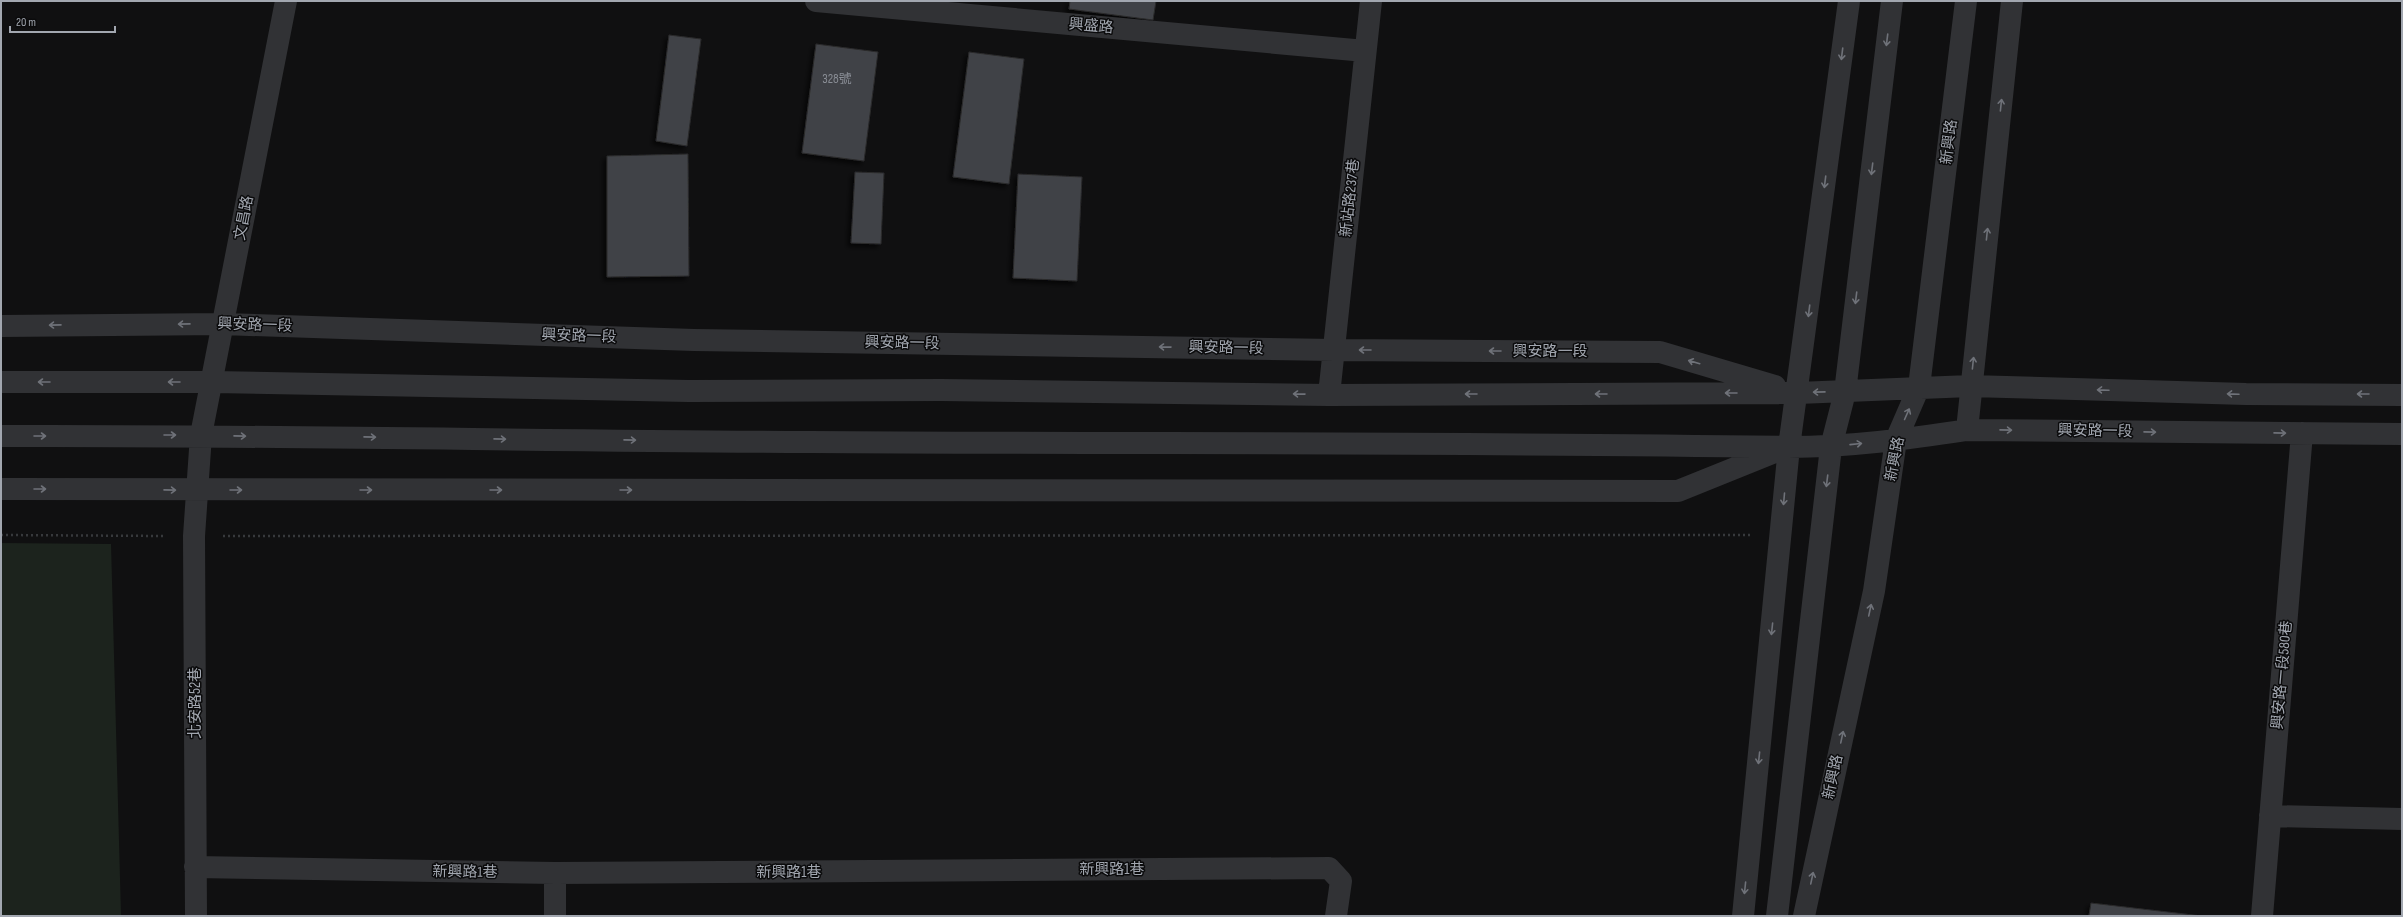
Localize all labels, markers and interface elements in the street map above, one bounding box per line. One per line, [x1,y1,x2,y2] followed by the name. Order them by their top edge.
[10,8,115,34] scale bar
[16,15,36,30] text: 20 m
[1068,15,1114,37] street label: 興盛路
[1884,33,1891,46] one-way arrow
[1838,47,1846,60] one-way arrow
[822,71,852,87] house number: 328號
[1997,99,2005,112] one-way arrow
[1937,119,1961,165] street label: 新興路
[1336,158,1364,238] street label: 新站路237巷
[1868,162,1876,175] one-way arrow
[1822,176,1829,189] one-way arrow
[230,194,258,242] street label: 文昌路
[1983,228,1991,241] one-way arrow
[1852,291,1860,304] one-way arrow
[1805,304,1813,317] one-way arrow
[217,314,293,336] street label: 興安路一段
[178,320,191,328] one-way arrow
[49,321,62,329] one-way arrow
[541,325,617,347] street label: 興安路一段
[864,333,940,353] street label: 興安路一段
[1188,338,1264,358] street label: 興安路一段
[1512,342,1588,361] street label: 興安路一段
[1159,343,1172,351] one-way arrow
[1359,346,1372,354] one-way arrow
[1489,347,1502,355] one-way arrow
[1969,357,1977,370] one-way arrow
[1687,358,1700,365] one-way arrow
[38,378,51,386] one-way arrow
[168,378,181,386] one-way arrow
[2097,386,2110,394] one-way arrow
[1725,389,1738,397] one-way arrow
[1813,389,1826,396] one-way arrow
[1293,390,1306,398] one-way arrow
[1465,390,1478,398] one-way arrow
[1595,390,1608,398] one-way arrow
[2227,390,2240,398] one-way arrow
[2357,391,2370,398] one-way arrow
[1904,409,1912,421] one-way arrow
[2057,421,2133,441] street label: 興安路一段
[1999,426,2012,434] one-way arrow
[2143,428,2156,436] one-way arrow
[2273,429,2286,437] one-way arrow
[163,431,176,439] one-way arrow
[33,432,46,440] one-way arrow
[233,432,246,440] one-way arrow
[363,433,376,441] one-way arrow
[493,435,506,443] one-way arrow
[1881,435,1909,483] street label: 新興路
[623,436,636,444] one-way arrow
[1849,441,1862,448] one-way arrow
[1823,474,1831,487] one-way arrow
[33,485,46,493] one-way arrow
[163,486,176,494] one-way arrow
[229,486,242,494] one-way arrow
[359,486,372,494] one-way arrow
[489,486,502,494] one-way arrow
[619,486,632,494] one-way arrow
[1781,493,1788,506] one-way arrow
[1866,604,1874,617] one-way arrow
[2268,620,2296,730] street label: 興安路一段580巷
[1768,622,1775,635] one-way arrow
[186,667,205,739] street label: 北安路52巷
[1839,731,1847,744] one-way arrow
[1755,751,1762,764] one-way arrow
[1819,753,1847,801] street label: 新興路
[1079,860,1145,879] street label: 新興路1巷
[432,862,498,882] street label: 新興路1巷
[756,863,822,882] street label: 新興路1巷
[1808,872,1816,885] one-way arrow
[1742,881,1749,894] one-way arrow

